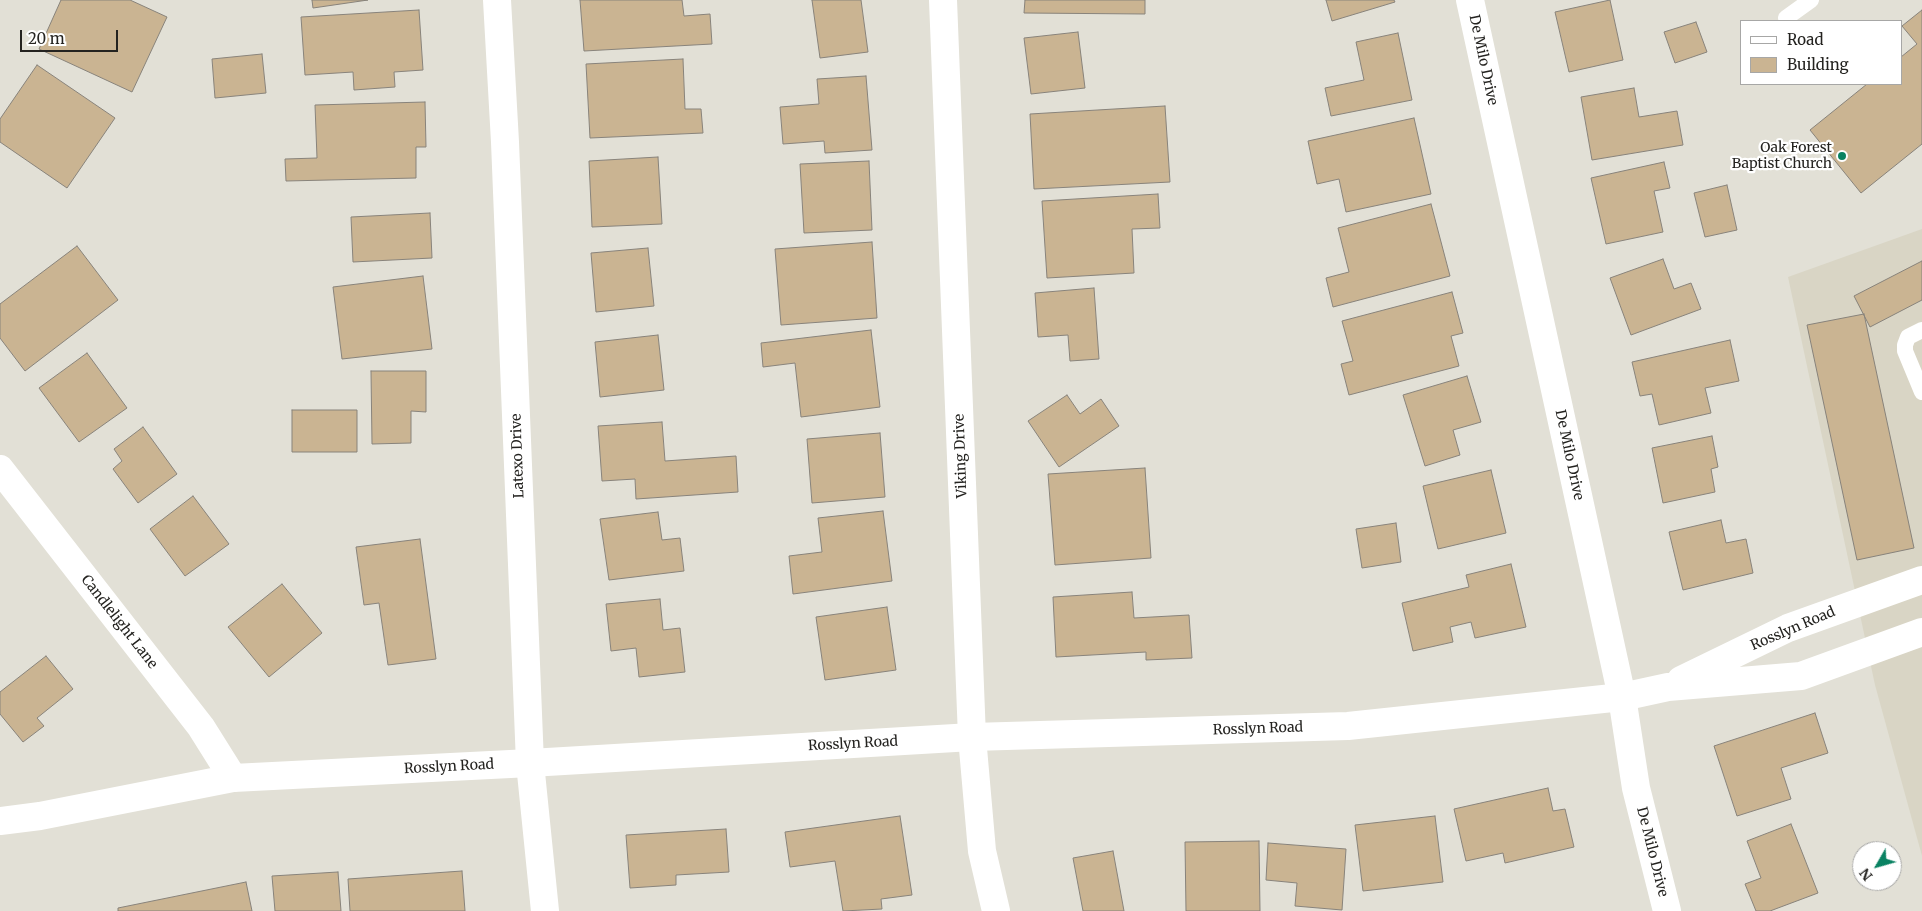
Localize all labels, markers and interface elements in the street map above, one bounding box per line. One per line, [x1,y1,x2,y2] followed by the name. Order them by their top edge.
[1465,13,1501,107] street label: De Milo Drive
[22,20,120,52] scale bar
[1740,20,1902,85] legend
[28,29,65,48] text: 20 m
[1787,30,1823,49] text: Road
[1787,55,1849,74] text: Building
[1732,140,1832,172] place label: Oak Forest Baptist Church
[1836,150,1848,162] marker: Oak Forest Baptist Church
[1551,408,1587,502] street label: De Milo Drive
[508,413,528,499] street label: Latexo Drive
[951,414,971,498] street label: Viking Drive
[77,572,161,672] street label: Candlelight Lane
[1748,604,1838,654] street label: Rosslyn Road
[1213,719,1303,739] street label: Rosslyn Road
[808,733,898,755] street label: Rosslyn Road
[404,756,494,778] street label: Rosslyn Road
[1633,805,1671,899] street label: De Milo Drive
[1852,841,1902,891] north arrow
[1855,865,1876,885] text: N

